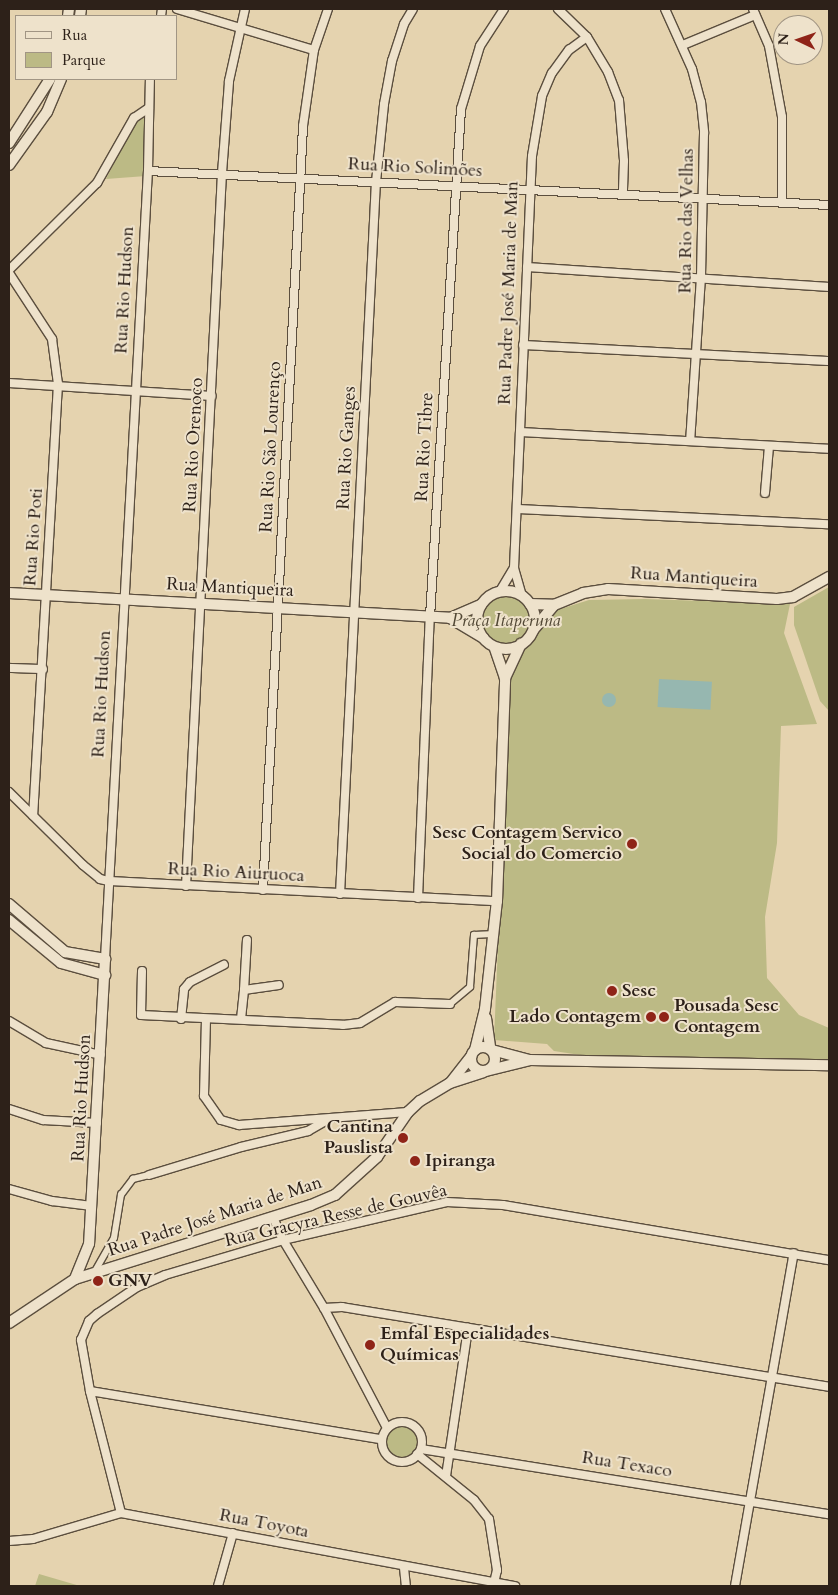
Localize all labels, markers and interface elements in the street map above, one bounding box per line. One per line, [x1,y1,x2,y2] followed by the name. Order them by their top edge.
[15,15,178,80] legend
[773,15,823,65] north arrow
[62,25,87,45] text: Rua
[774,33,793,46] text: N
[62,50,106,70] text: Parque
[675,148,699,294] street label: Rua Rio das Velhas
[347,154,483,182] street label: Rua Rio Solimões
[494,181,524,405] street label: Rua Padre José Maria de Man
[111,226,139,354] street label: Rua Rio Hudson
[256,361,286,533] street label: Rua Rio São Lourenço
[180,377,208,513] street label: Rua Rio Orenoco
[333,386,361,510] street label: Rua Rio Ganges
[411,392,439,502] street label: Rua Rio Tibre
[20,487,48,587] street label: Rua Rio Poti
[630,563,758,593] street label: Rua Mantiqueira
[166,574,294,602] street label: Rua Mantiqueira
[451,610,561,632] park label: Praça Itaperuna
[88,630,116,758] street label: Rua Rio Hudson
[433,823,622,866] place label: Sesc Contagem Servico Social do Comercio
[626,838,638,850] marker: Sesc Contagem Servico Social do Comercio
[167,859,305,887] street label: Rua Rio Aiuruoca
[622,980,656,1002] place label: Sesc
[606,985,618,997] marker: Sesc
[674,996,779,1038] place label: Pousada Sesc Contagem
[509,1006,641,1028] place label: Lado Contagem
[645,1011,657,1023] marker: Lado Contagem
[658,1011,670,1023] marker: Pousada Sesc Contagem
[68,1034,96,1162] street label: Rua Rio Hudson
[324,1117,393,1160] place label: Cantina Pauslista
[397,1132,409,1144] marker: Cantina Pauslista
[425,1150,495,1172] place label: Ipiranga
[409,1155,421,1167] marker: Ipiranga
[105,1172,325,1262] street label: Rua Padre José Maria de Man
[223,1180,449,1252] street label: Rua Gracyra Resse de Gouvêa
[108,1270,152,1292] place label: GNV
[92,1275,104,1287] marker: GNV
[380,1324,549,1366] place label: Emfal Especialidades Químicas
[364,1339,376,1351] marker: Emfal Especialidades Químicas
[580,1447,674,1483] street label: Rua Texaco
[217,1505,311,1543] street label: Rua Toyota

